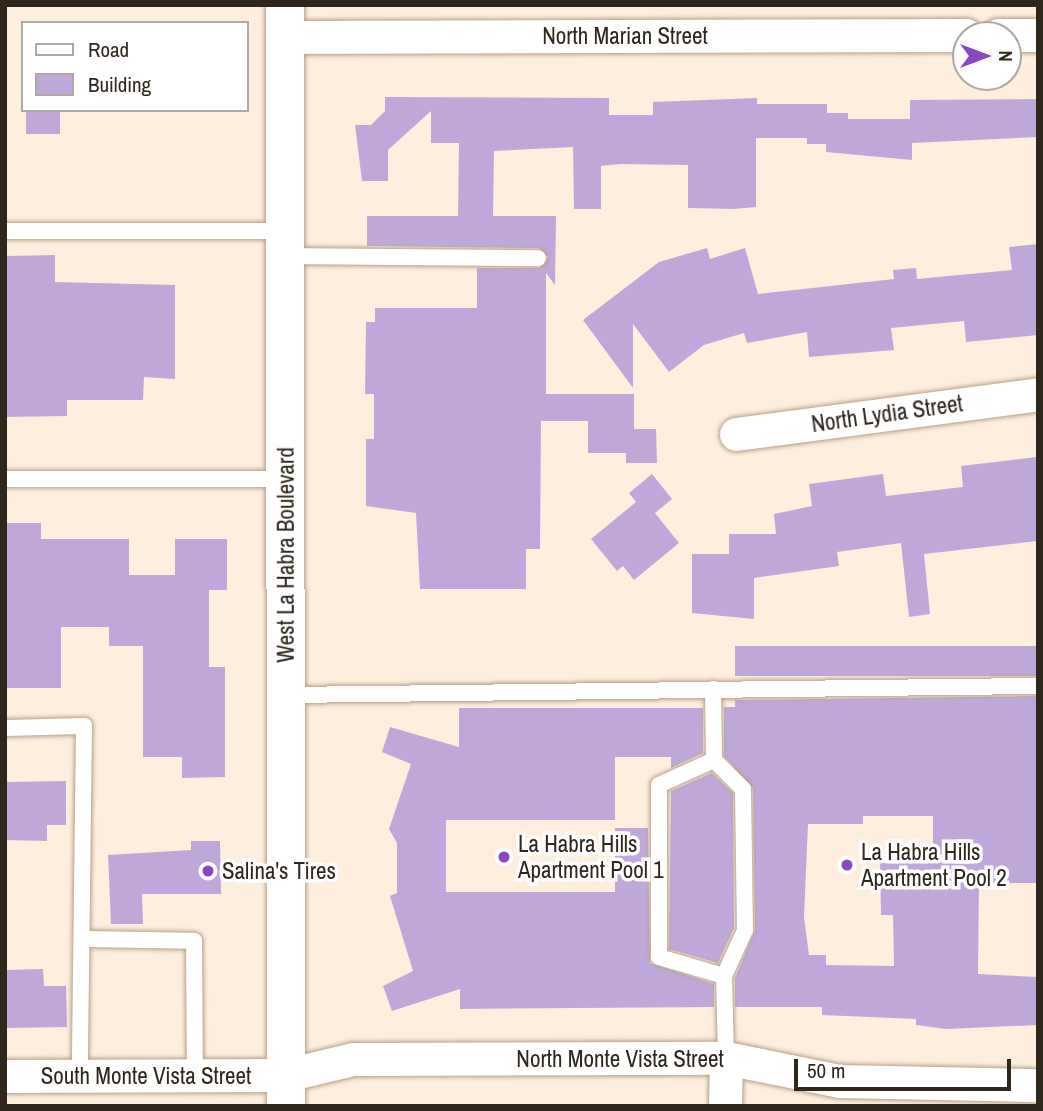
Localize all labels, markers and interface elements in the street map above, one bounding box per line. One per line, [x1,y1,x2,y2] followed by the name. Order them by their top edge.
[21,21,248,112] legend
[952,21,1022,91] north arrow
[542,22,708,50] street label: North Marian Street
[88,35,129,64] text: Road
[993,50,1019,62] text: N
[88,70,151,99] text: Building
[810,390,964,438] street label: North Lydia Street
[272,447,300,663] street label: West La Habra Boulevard
[518,830,664,884] place label: La Habra Hills Apartment Pool 1
[861,838,1007,892] place label: La Habra Hills Apartment Pool 2
[496,849,512,865] marker: La Habra Hills Apartment Pool 1
[222,857,336,885] place label: Salina's Tires
[839,857,855,873] marker: La Habra Hills Apartment Pool 2
[200,863,216,879] marker: Salina's Tires
[798,1044,1015,1088] scale bar
[516,1045,724,1073] street label: North Monte Vista Street
[807,1056,845,1085] text: 50 m
[41,1062,251,1090] street label: South Monte Vista Street

